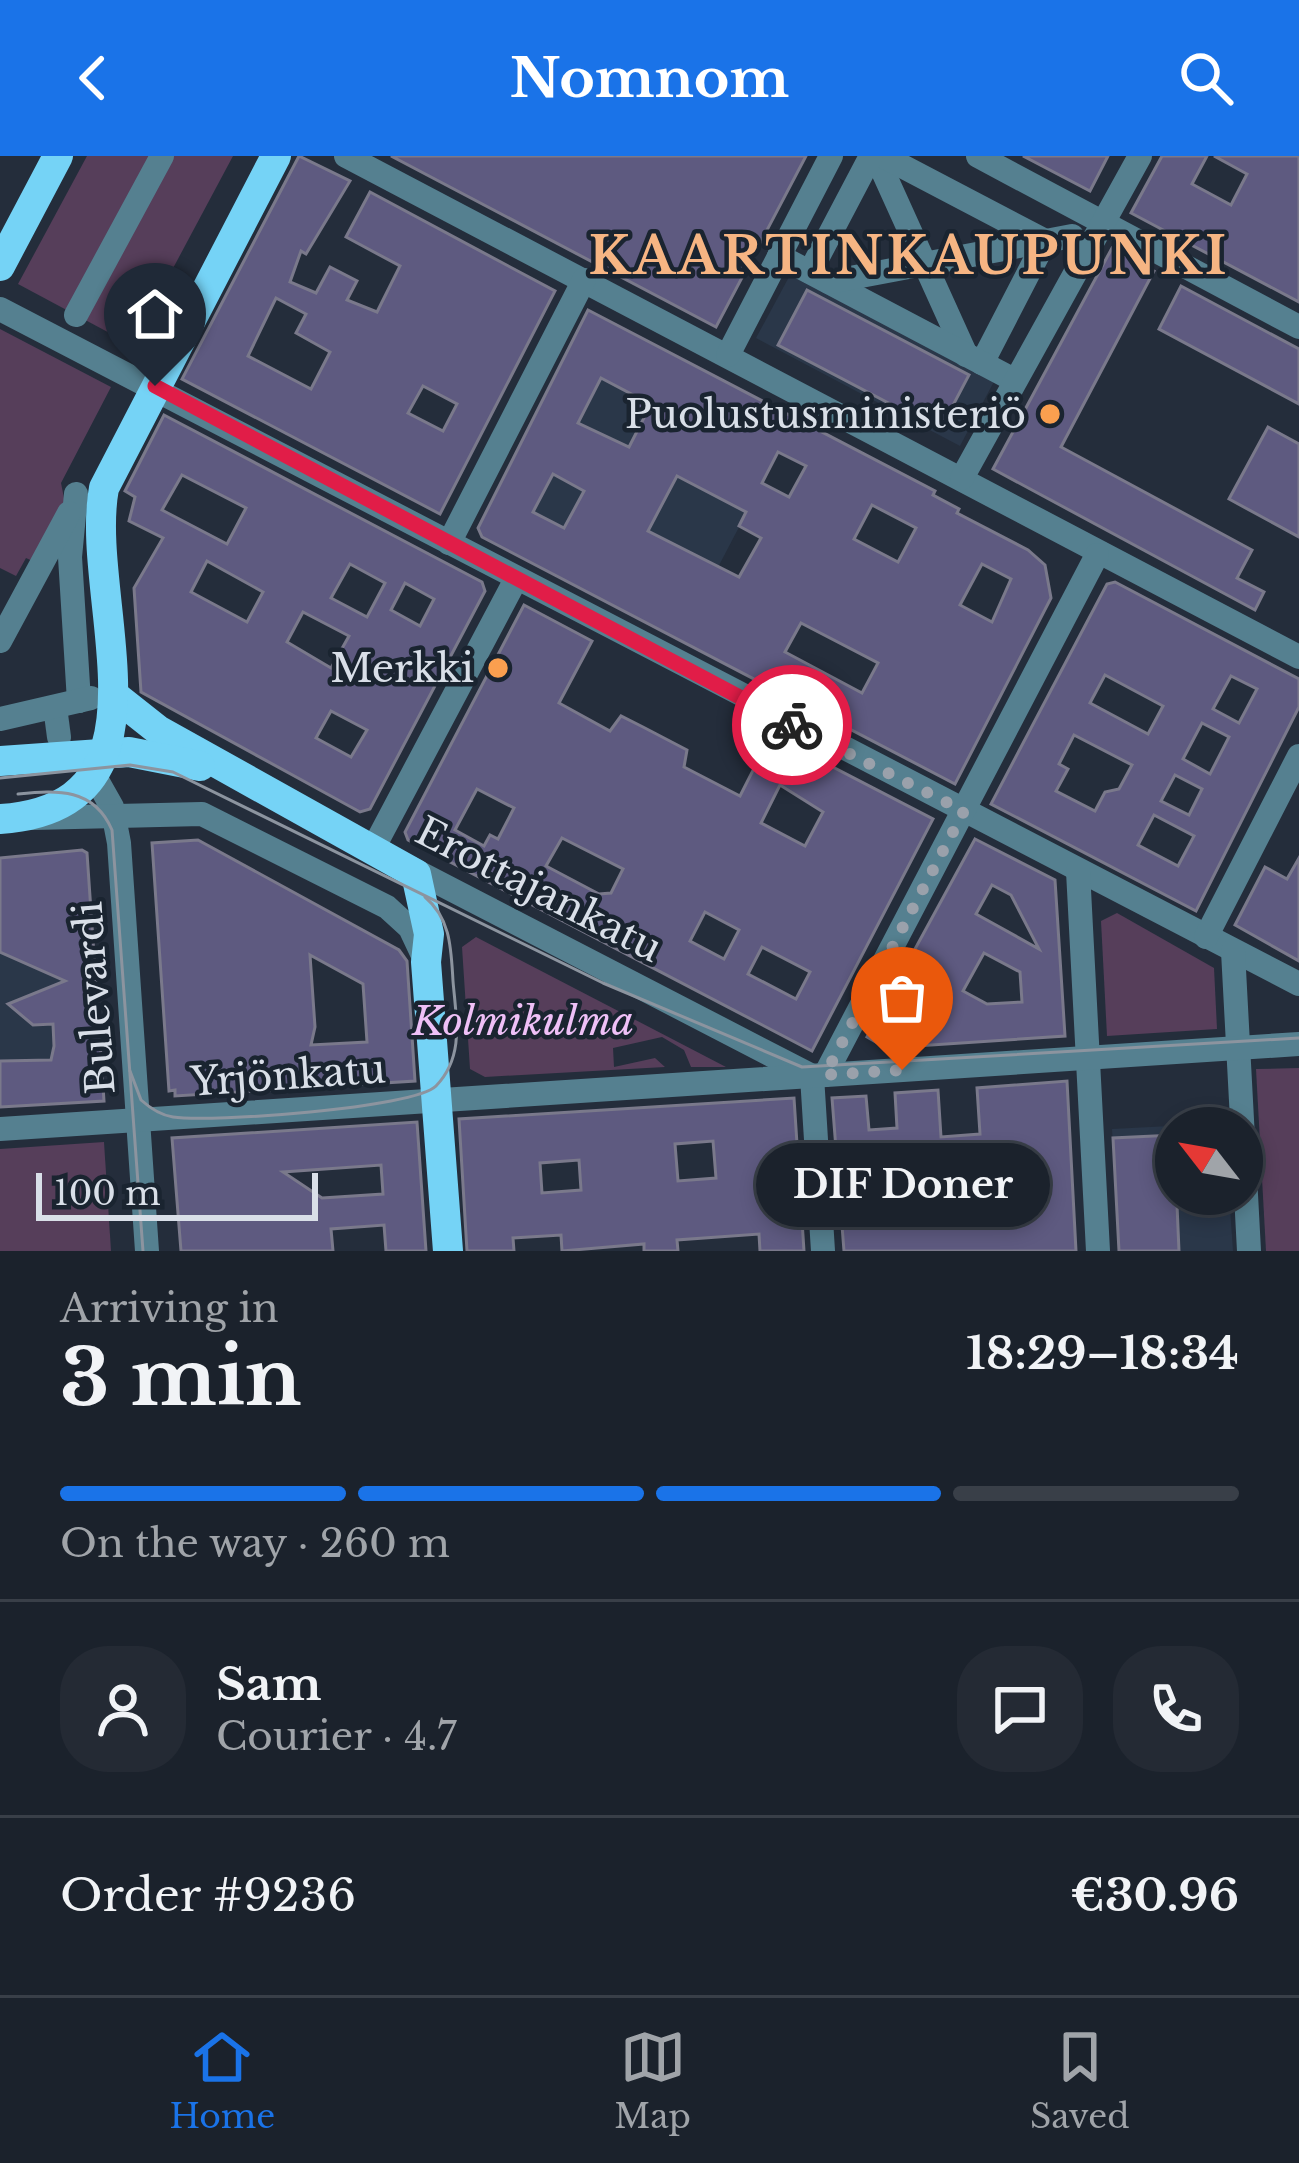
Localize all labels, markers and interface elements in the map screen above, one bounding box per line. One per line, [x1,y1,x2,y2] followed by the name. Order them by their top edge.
[60,45,126,111] icon: back
[510,45,789,112] text: Nomnom
[1173,45,1239,111] icon: search
[588,225,1230,288] district label: KAARTINKAUPUNKI
[104,263,206,386] pin
[122,281,188,347] icon: home
[625,390,1026,439] place label: Puolustusministeriö
[1037,401,1063,427] marker: Puolustusministeriö
[330,644,474,693] place label: Merkki
[485,655,511,681] marker: Merkki
[732,665,852,785] courier
[759,692,825,758] icon: bike
[407,806,670,973] street label: Erottajankatu
[63,900,126,1096] street label: Bulevardi
[851,947,953,1070] pin
[869,965,935,1031] icon: bag
[411,997,634,1046] park label: Kolmikulma
[188,1044,387,1107] street label: Yrjönkatu
[1155,1107,1263,1215] north arrow
[1155,1107,1263,1215] map controls
[755,1142,1049,1226] callout: DIF Doner
[793,1160,1013,1209] text: DIF Doner
[36,1167,318,1220] scale bar
[54,1173,161,1214] text: 100 m
[60,1284,279,1333] text: Arriving in
[966,1325,1239,1381] text: 18:29–18:34
[60,1329,302,1426] text: 3 min
[60,1519,450,1568] text: On the way · 260 m
[60,1646,186,1772] button: person
[957,1646,1083,1772] button: chat
[1113,1646,1239,1772] button: phone
[216,1656,321,1712] text: Sam
[216,1712,457,1761] text: Courier · 4.7
[60,1867,356,1923] text: Order #9236
[1071,1867,1239,1923] text: €30.96
[170,2024,275,2137] tab: Home
[614,2024,691,2137] tab: Map
[1030,2024,1129,2137] tab: Saved

